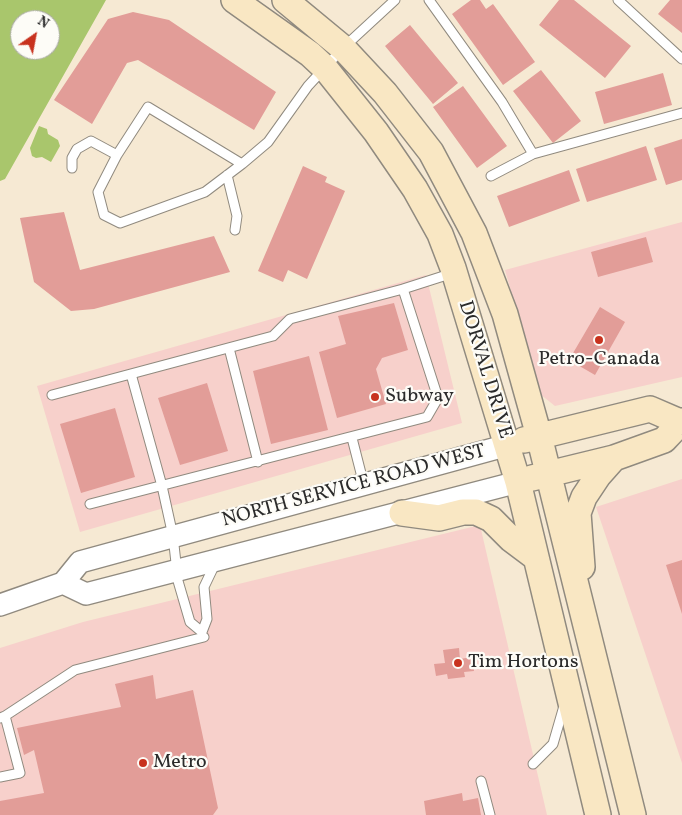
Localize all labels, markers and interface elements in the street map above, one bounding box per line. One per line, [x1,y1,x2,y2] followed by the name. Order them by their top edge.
[10,10,60,60] north arrow
[33,12,52,34] text: N
[452,298,516,442] street label: DORVAL DRIVE
[593,334,605,346] marker: Petro-Canada
[538,348,660,372] place label: Petro-Canada
[385,385,454,409] place label: Subway
[369,391,381,403] marker: Subway
[220,440,488,534] street label: NORTH SERVICE ROAD WEST
[468,651,578,675] place label: Tim Hortons
[452,657,464,669] marker: Tim Hortons
[153,751,207,775] place label: Metro
[137,757,149,769] marker: Metro

